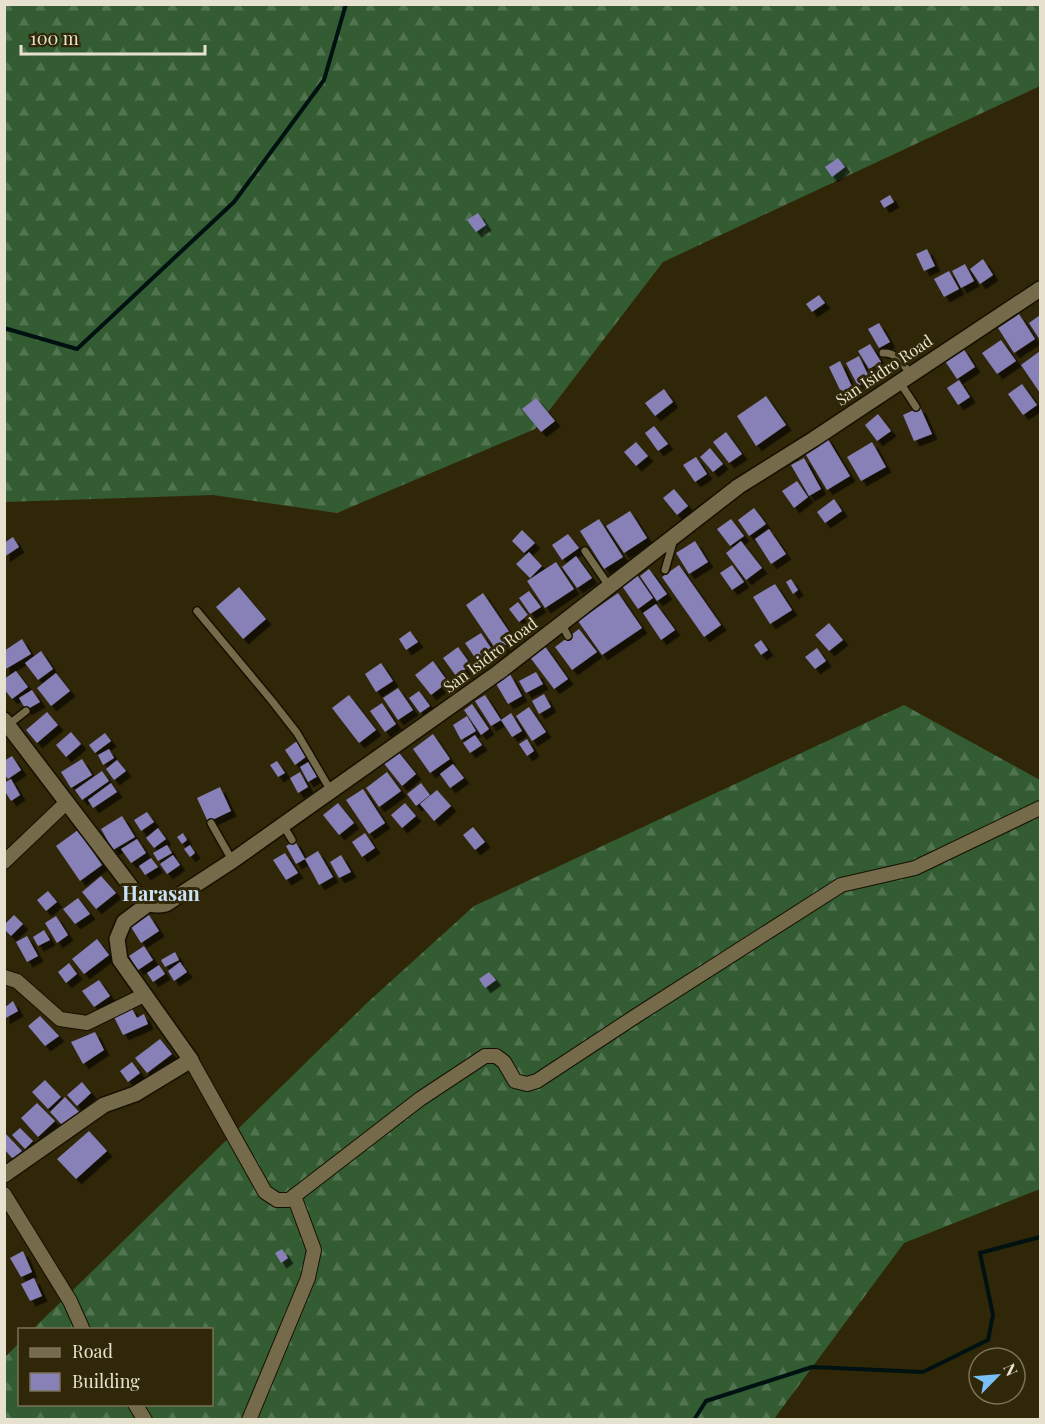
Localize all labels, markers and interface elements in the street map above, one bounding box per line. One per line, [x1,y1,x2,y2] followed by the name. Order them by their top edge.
[21,18,206,56] scale bar
[30,26,79,50] text: 100 m
[831,329,936,410] street label: San Isidro Road
[438,612,541,697] street label: San Isidro Road
[122,879,201,906] district label: Harasan
[18,1328,213,1406] legend
[72,1339,113,1363] text: Road
[967,1346,1027,1406] north arrow
[999,1360,1023,1380] text: N
[72,1369,140,1393] text: Building

